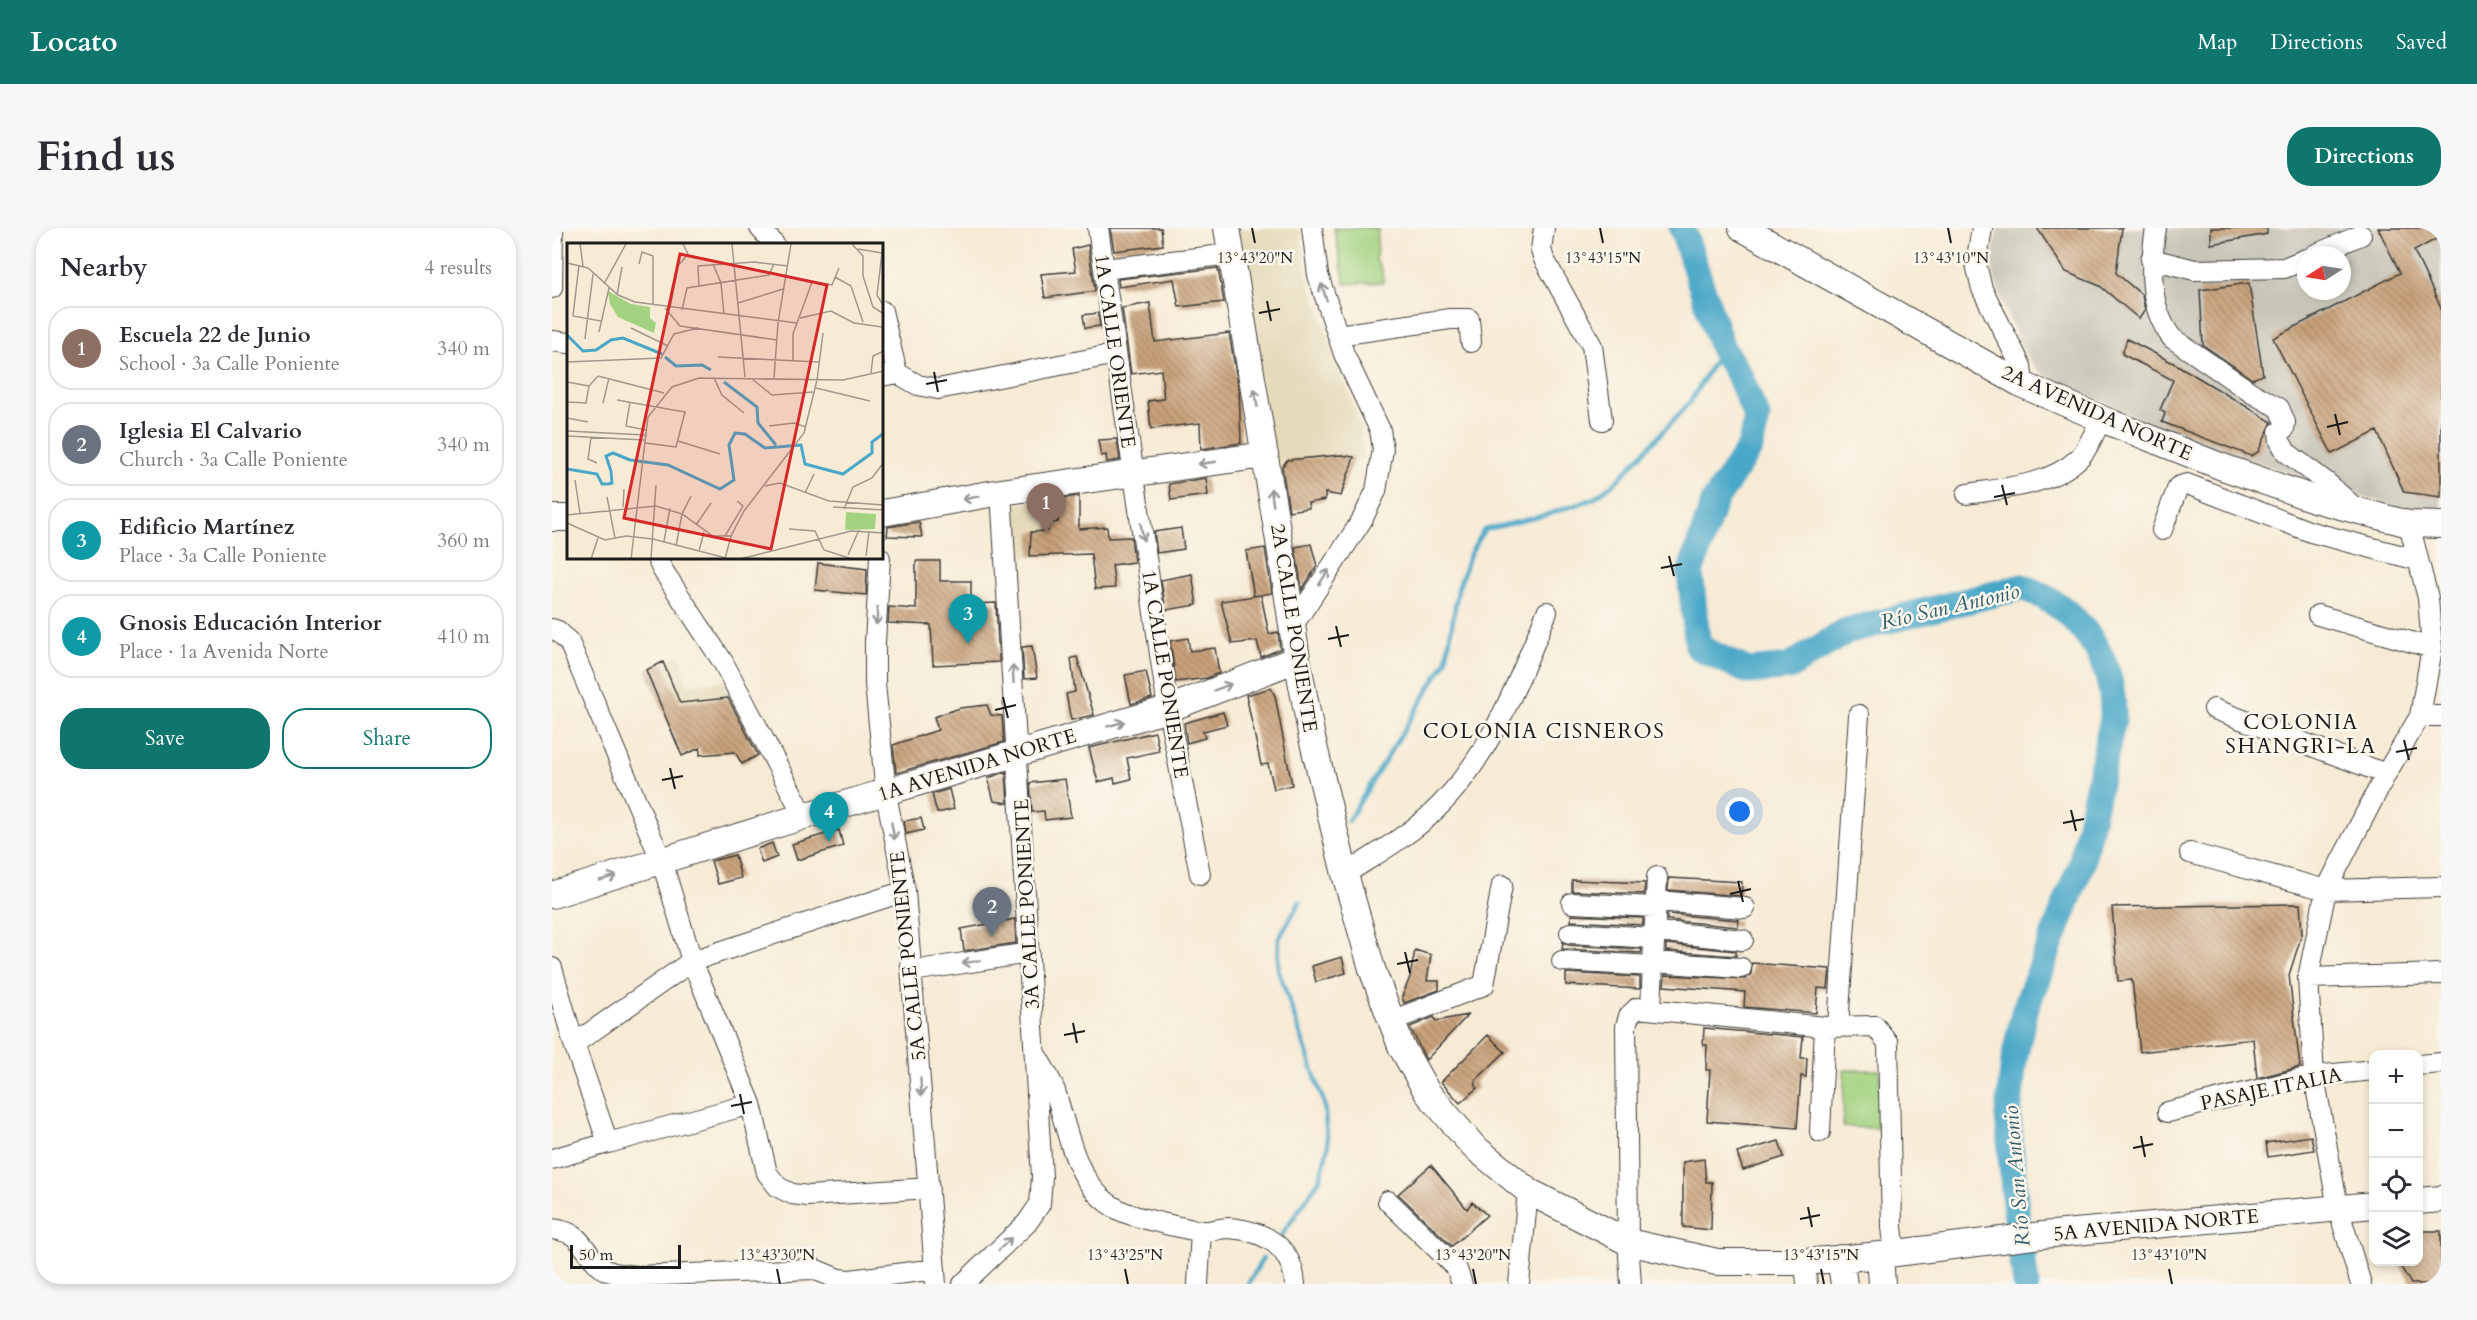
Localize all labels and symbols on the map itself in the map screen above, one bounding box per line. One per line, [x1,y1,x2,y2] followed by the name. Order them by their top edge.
[567,243,884,560] inset map
[2297,246,2351,300] north arrow
[1217,248,1293,268] text: 13°43'20"N
[1565,248,1641,268] text: 13°43'15"N
[1913,248,1989,268] text: 13°43'10"N
[1088,252,1142,450] street label: 1A CALLE ORIENTE
[1317,283,1328,302] one-way arrow
[1997,359,2197,467] street label: 2A AVENIDA NORTE
[1250,388,1261,408] one-way arrow
[1198,458,1218,469] one-way arrow
[1026,484,1066,533] pin: 1
[1267,488,1278,508] one-way arrow
[962,492,982,503] one-way arrow
[1136,521,1147,541] one-way arrow
[1264,522,1324,734] street label: 2A CALLE PONIENTE
[1135,568,1195,780] street label: 1A CALLE PONIENTE
[1317,569,1330,586] one-way arrow
[1878,577,2022,637] water label: Río San Antonio
[948,594,988,644] pin: 3
[871,606,882,626] one-way arrow
[1007,664,1018,684] one-way arrow
[1213,681,1232,692] one-way arrow
[2225,708,2377,761] district label: COLONIA SHANGRI-LA
[1106,717,1125,729] one-way arrow
[1423,717,1665,746] district label: COLONIA CISNEROS
[875,722,1079,808] street label: 1A AVENIDA NORTE
[810,792,848,842] pin: 4
[1725,797,1754,826] your location
[1008,798,1046,1010] street label: 3A CALLE PONIENTE
[888,821,899,840] one-way arrow
[884,850,932,1062] street label: 5A CALLE PONIENTE
[598,872,617,883] one-way arrow
[972,888,1012,937] pin: 2
[962,957,981,968] one-way arrow
[2198,1061,2345,1117] street label: PASAJE ITALIA
[916,1077,927,1097] one-way arrow
[1996,1104,2038,1248] water label: Río San Antonio
[2052,1203,2260,1247] street label: 5A AVENIDA NORTE
[998,1236,1013,1251] one-way arrow
[570,1242,681,1270] scale bar
[739,1245,815,1265] text: 13°43'30"N
[1087,1245,1163,1265] text: 13°43'25"N
[1435,1245,1511,1265] text: 13°43'20"N
[1783,1245,1859,1265] text: 13°43'15"N
[2131,1245,2207,1265] text: 13°43'10"N

